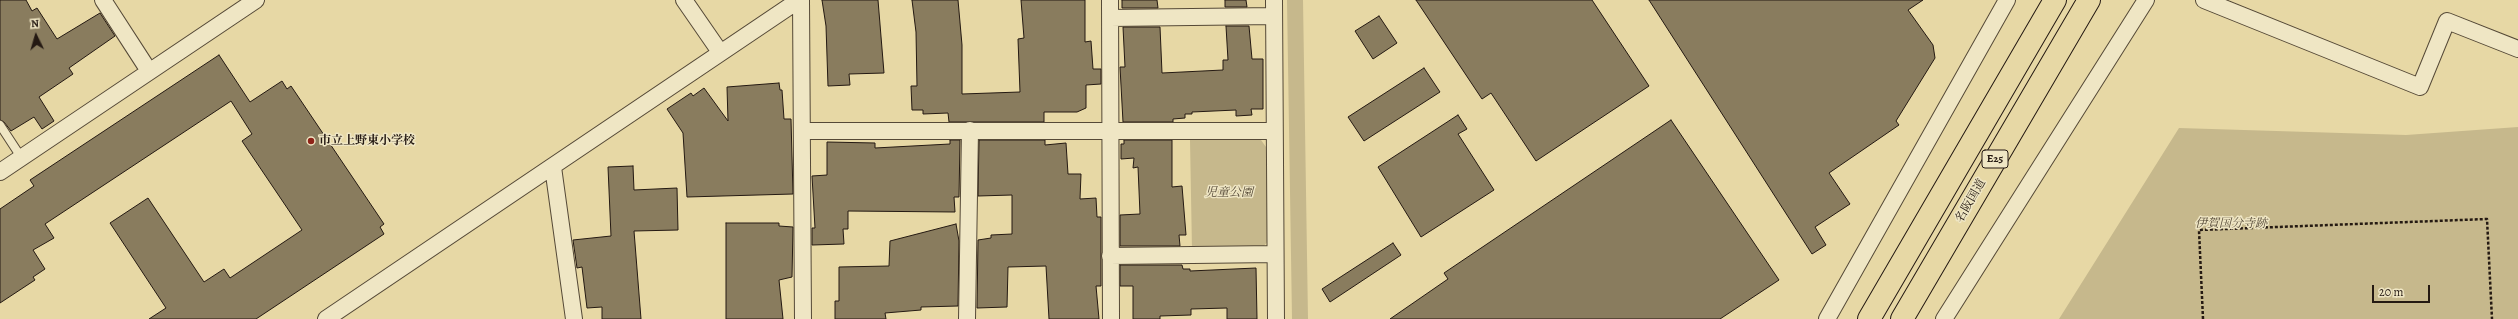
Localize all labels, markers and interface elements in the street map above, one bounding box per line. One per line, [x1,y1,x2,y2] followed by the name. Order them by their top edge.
[16,16,56,56] north arrow
[30,16,40,31] text: N
[319,134,415,148] place label: 市立上野東小学校
[306,136,316,146] marker: 市立上野東小学校
[1982,150,2008,168] road number: E25
[1953,177,1989,225] street label: 名阪国道
[1205,186,1253,200] park label: 児童公園
[2195,217,2267,231] park label: 伊賀国分寺跡
[2374,277,2432,303] scale bar
[2379,284,2403,300] text: 20 m

